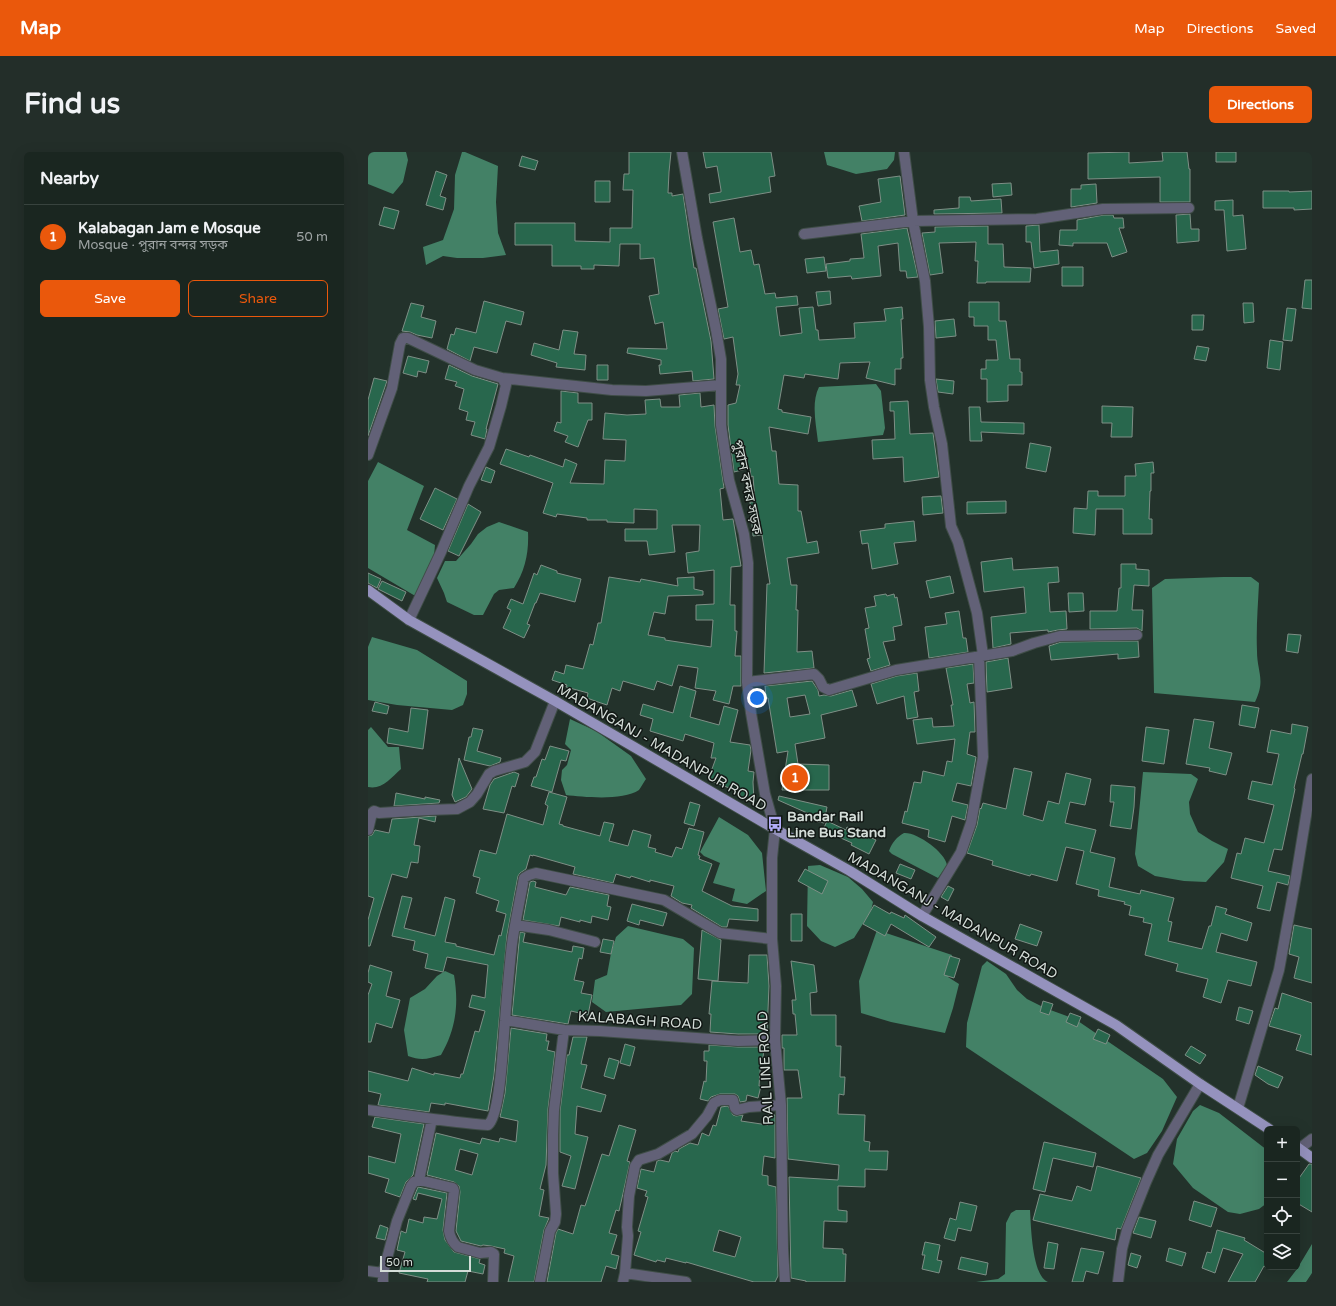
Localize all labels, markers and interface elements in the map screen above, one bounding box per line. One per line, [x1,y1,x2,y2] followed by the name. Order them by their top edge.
[20,17,61,39] text: Map
[1134,20,1165,37] text: Map
[1187,20,1254,37] text: Directions
[1276,20,1316,37] text: Saved
[1209,86,1312,123] button: Directions
[24,87,120,121] text: Find us
[40,168,99,189] text: Nearby
[78,219,261,237] text: Kalabagan Jam e Mosque
[49,229,57,245] text: 1
[296,229,328,245] text: 50 m
[78,237,228,253] text: Mosque · পুরান বন্দর সড়ক
[40,280,180,317] button: Save
[188,280,328,317] button: Share
[729,438,766,537] street label: পুরান বন্দর সড়ক
[554,680,770,815] street label: MADANGANJ - MADANPUR ROAD
[747,688,767,708] your location
[782,763,808,793] pin: 1
[787,808,886,841] place label: Bandar Rail Line Bus Stand
[766,815,784,833] bus stop icon: Bandar Rail Line Bus Stand
[845,848,1061,983] street label: MADANGANJ - MADANPUR ROAD
[577,1008,703,1033] street label: KALABAGH ROAD
[754,1011,777,1125] street label: RAIL LINE ROAD
[1264,1126,1300,1270] map controls
[1264,1126,1300,1162] button: +
[1264,1162,1300,1198] button: −
[1264,1198,1300,1234] button: locate
[1264,1234,1300,1270] button: layers
[380,1254,471,1273] scale bar
[386,1256,413,1269] text: 50 m

